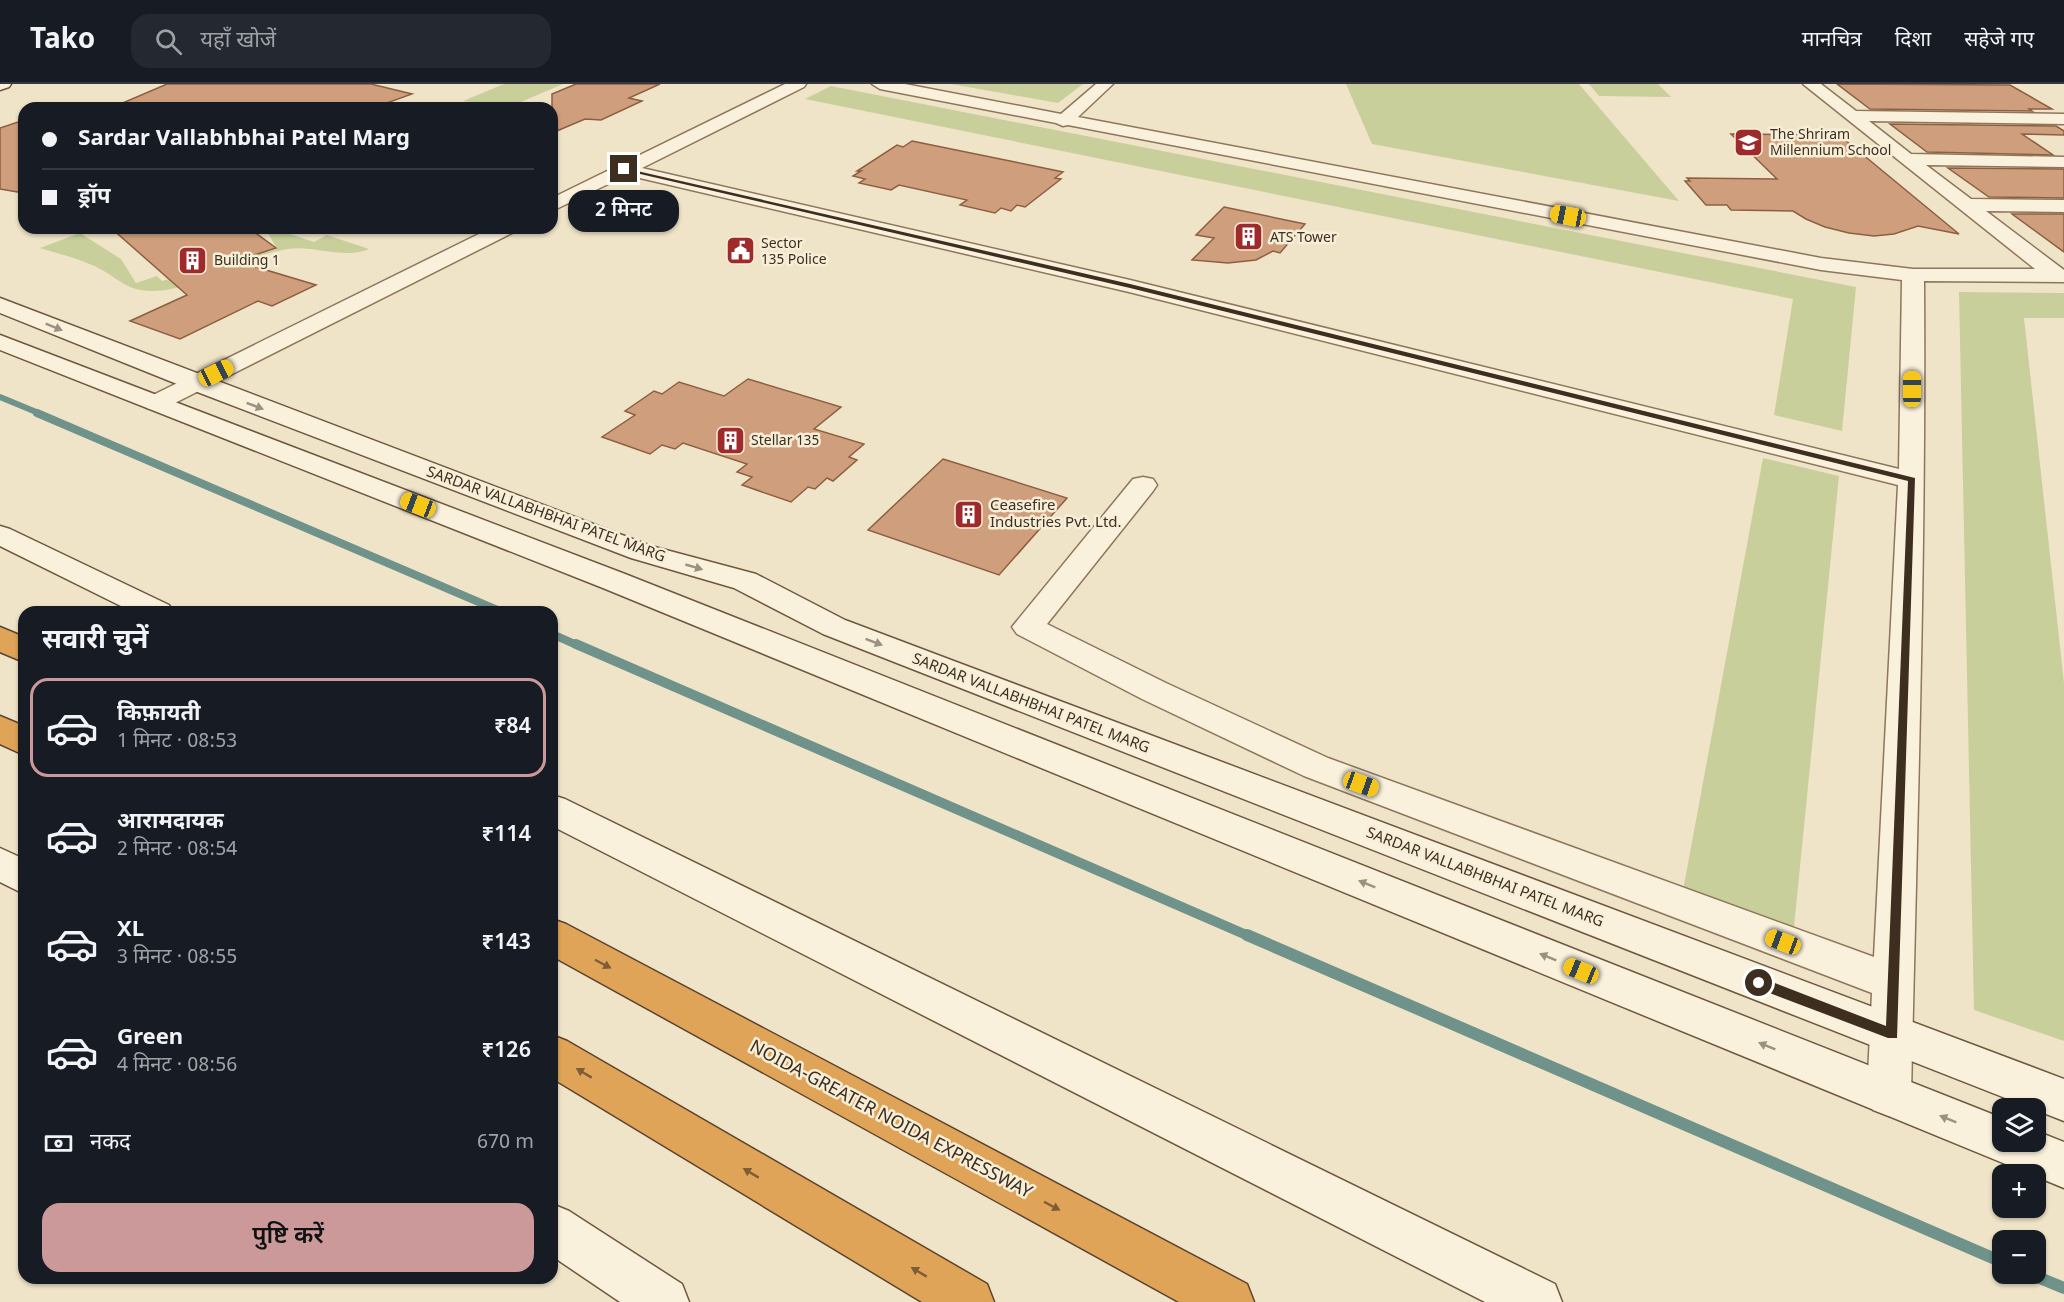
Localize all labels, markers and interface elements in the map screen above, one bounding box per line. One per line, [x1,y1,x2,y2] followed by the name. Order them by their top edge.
[131,14,551,68] search box
[30,23,95,59] text: Tako
[152,25,185,58] icon: search
[200,27,276,56] text: यहाँ खोजें
[1802,27,1862,55] text: मानचित्र
[1895,27,1931,55] text: दिशा
[1964,27,2034,55] text: सहेजे गए
[78,125,410,154] text: Sardar Vallabhbhai Patel Marg
[1733,126,1765,158] school or university icon: The Shriram Millennium School
[1770,126,1891,161] place label: The Shriram Millennium School
[610,155,637,182] route end
[78,183,111,212] text: ड्रॉप
[568,190,680,232] callout: 2 मिनट
[595,198,652,224] text: 2 मिनट
[1549,204,1587,228] car
[1233,221,1265,253] building icon: ATS Tower
[1270,229,1337,248] place label: ATS Tower
[724,235,756,267] public building icon: Sector 135 Police
[761,235,827,270] place label: Sector 135 Police
[177,244,209,276] building icon: Building 1
[214,252,280,271] place label: Building 1
[46,322,64,332] one-way arrow
[196,357,236,389] car
[1903,371,1921,407] car
[247,401,265,411] one-way arrow
[714,424,746,456] building icon: Stellar 135
[751,432,819,451] place label: Stellar 135
[423,463,668,568] street label: SARDAR VALLABHBHAI PATEL MARG
[398,490,438,520] car
[990,497,1122,533] place label: Ceasefire Industries Pvt. Ltd.
[953,498,985,530] building icon: Ceasefire Industries Pvt. Ltd.
[686,563,704,572] one-way arrow
[42,624,148,659] text: सवारी चुनें
[865,638,883,647] one-way arrow
[909,650,1152,759] street label: SARDAR VALLABHBHAI PATEL MARG
[117,700,201,729] text: किफ़ायती
[45,701,99,755] icon: car
[494,713,531,742] text: ₹84
[117,729,237,755] text: 1 मिनट · 08:53
[1341,769,1381,799] car
[117,808,224,837] text: आरामदायक
[45,809,99,863] icon: car
[482,821,531,850] text: ₹114
[1363,824,1606,933] street label: SARDAR VALLABHBHAI PATEL MARG
[117,837,237,863] text: 2 मिनट · 08:54
[1357,879,1375,889] one-way arrow
[117,916,144,945] text: XL
[45,917,99,971] icon: car
[1763,927,1803,957] car
[482,929,531,958] text: ₹143
[117,945,237,971] text: 3 मिनट · 08:55
[1538,952,1556,962] one-way arrow
[1561,956,1601,986] car
[595,959,612,969] one-way arrow
[1745,969,1772,996] route start
[117,1024,183,1053] text: Green
[45,1025,99,1079] icon: car
[745,1036,1036,1205] street label: NOIDA-GREATER NOIDA EXPRESSWAY
[482,1037,531,1066] text: ₹126
[1758,1041,1776,1051] one-way arrow
[117,1053,237,1079] text: 4 मिनट · 08:56
[576,1068,592,1079] one-way arrow
[1992,1098,2046,1284] map controls
[1992,1098,2046,1152] button: layers
[1939,1114,1957,1123] one-way arrow
[42,1127,75,1160] icon: cash
[90,1129,131,1158] text: नकद
[477,1130,534,1156] text: 670 m
[1992,1164,2046,1218] button: +
[743,1167,759,1178] one-way arrow
[1044,1201,1061,1211] one-way arrow
[42,1203,534,1272] button: पुष्टि करें
[1992,1230,2046,1284] button: −
[911,1267,927,1278] one-way arrow

